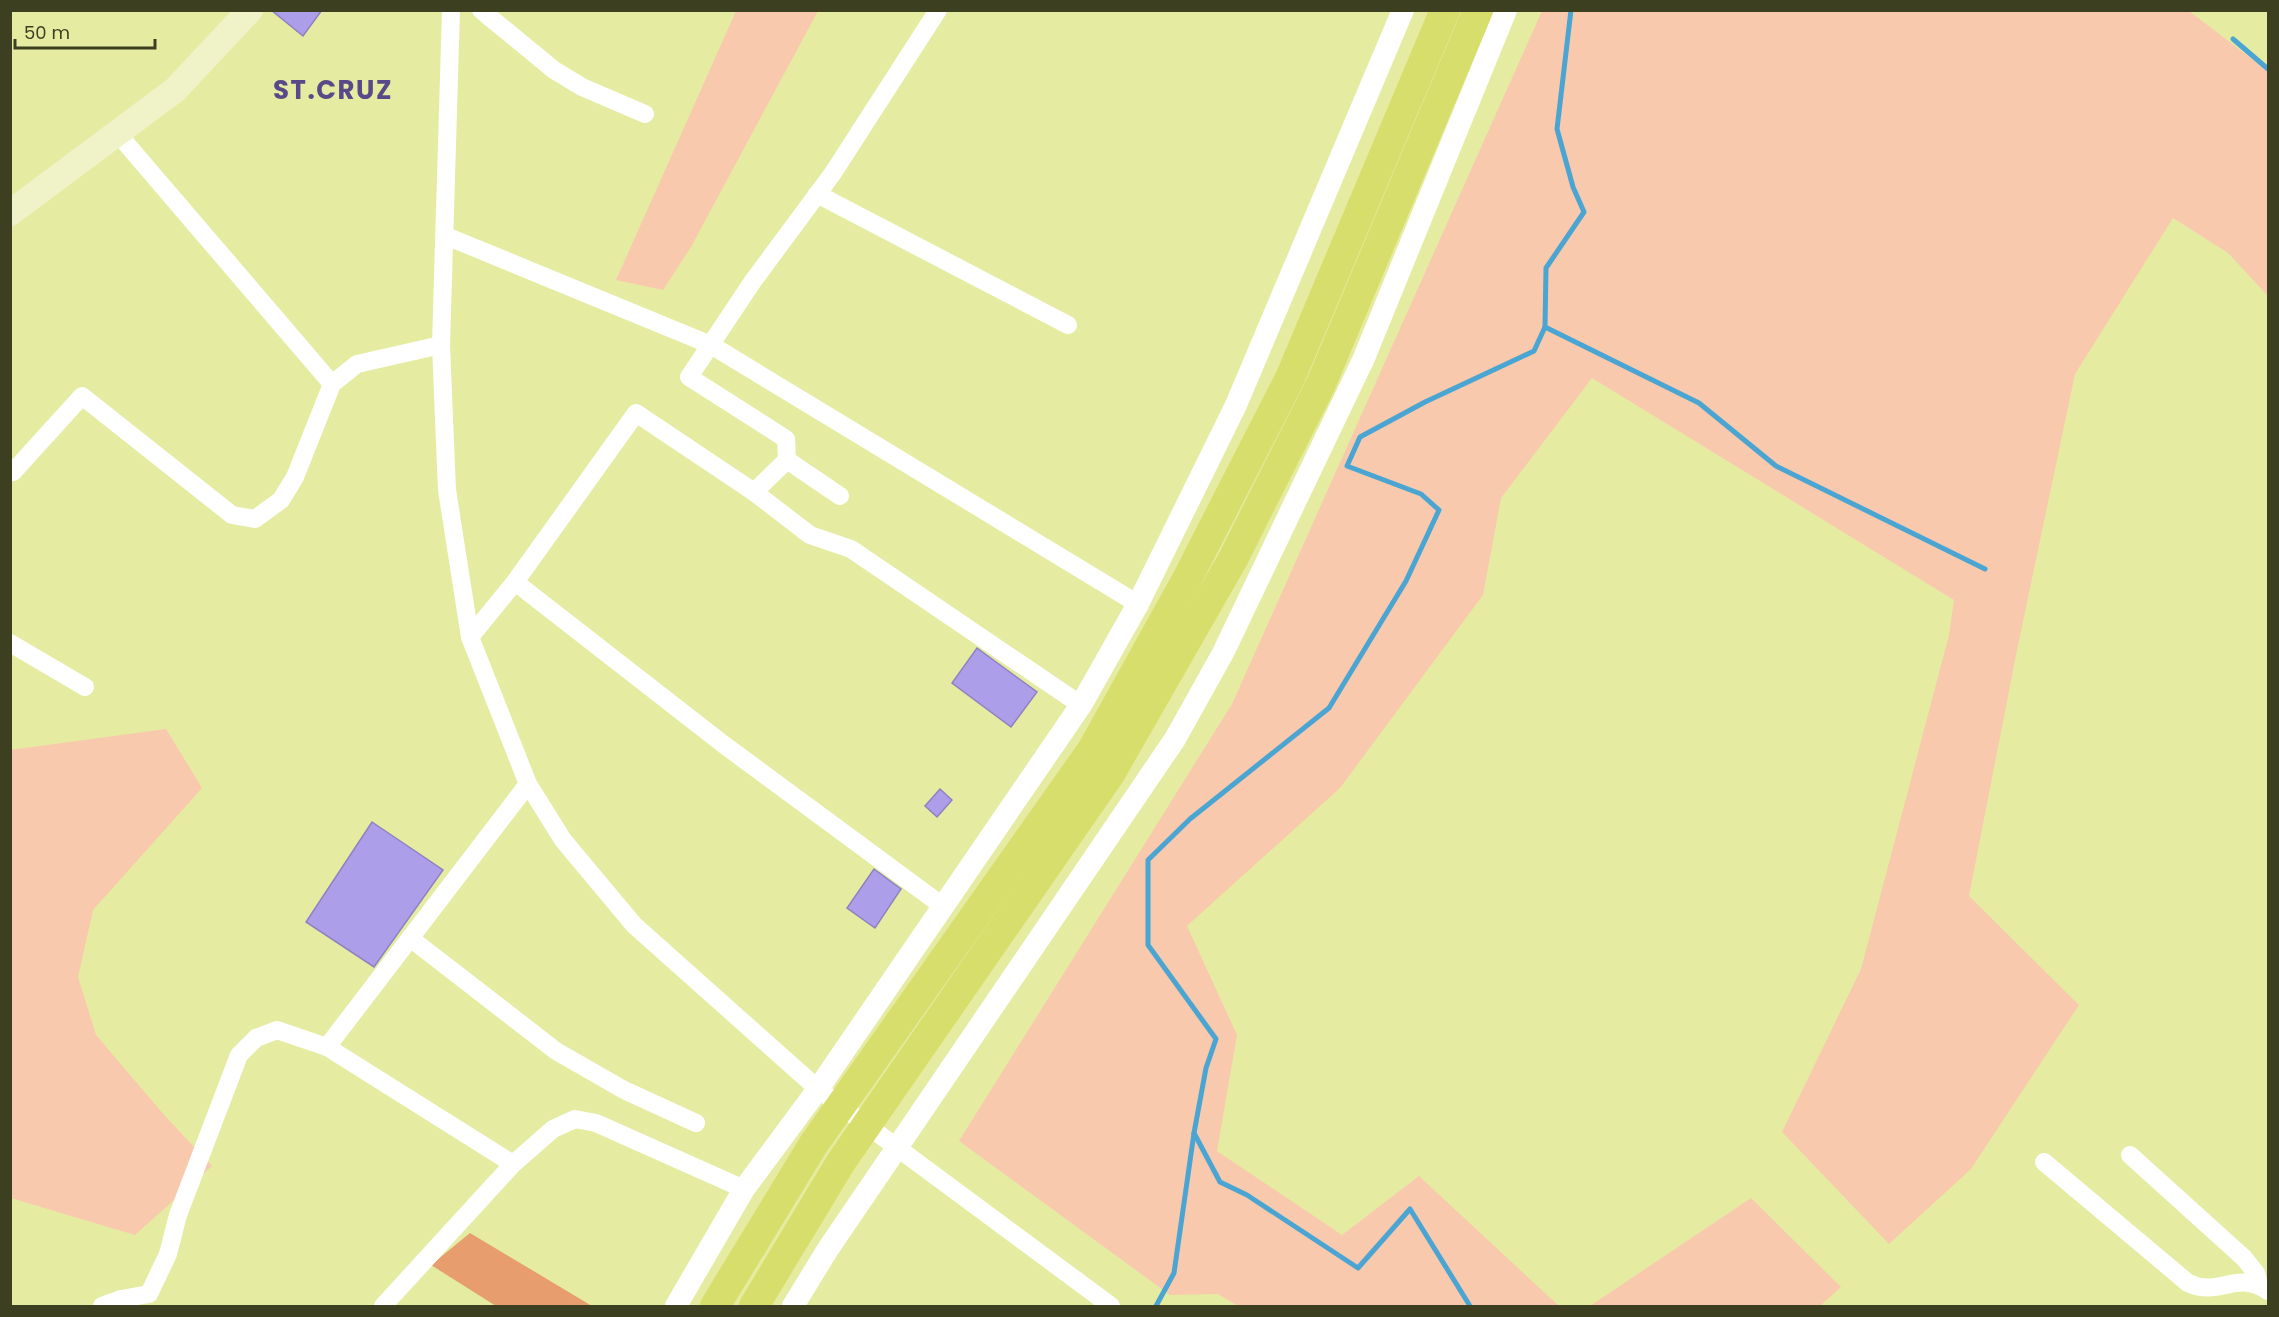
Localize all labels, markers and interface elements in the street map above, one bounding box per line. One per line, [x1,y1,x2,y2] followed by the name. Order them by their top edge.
[15,12,154,50] scale bar
[24,20,70,45] text: 50 m
[273,72,393,108] district label: ST.CRUZ

